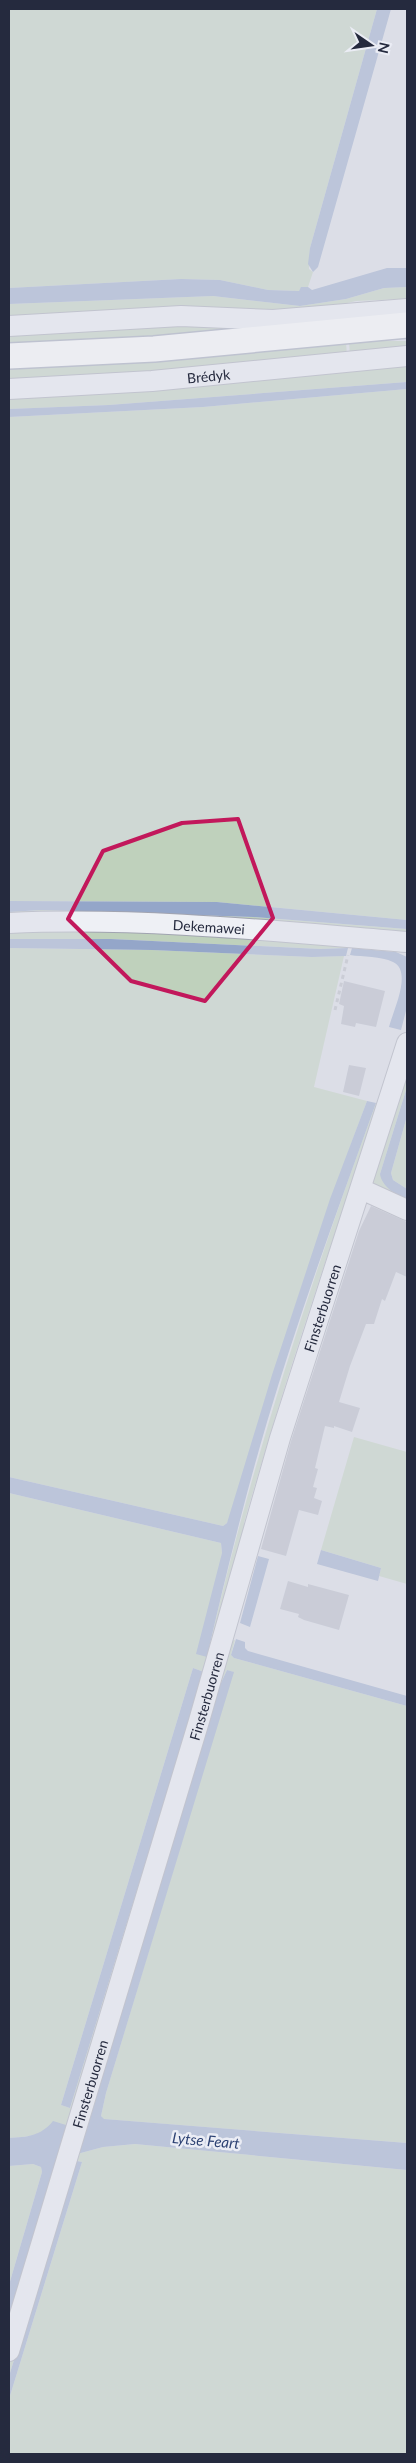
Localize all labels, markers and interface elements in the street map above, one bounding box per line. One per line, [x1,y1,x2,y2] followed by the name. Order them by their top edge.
[346,20,396,70] north arrow
[375,41,394,55] text: N
[186,365,232,386] street label: Brédyk
[172,916,246,937] street label: Dekemawei
[300,1262,344,1354] street label: Finsterbuorren
[185,1650,227,1742] street label: Finsterbuorren
[68,2038,111,2130] street label: Finsterbuorren
[172,2128,241,2152] water label: Lytse Feart

